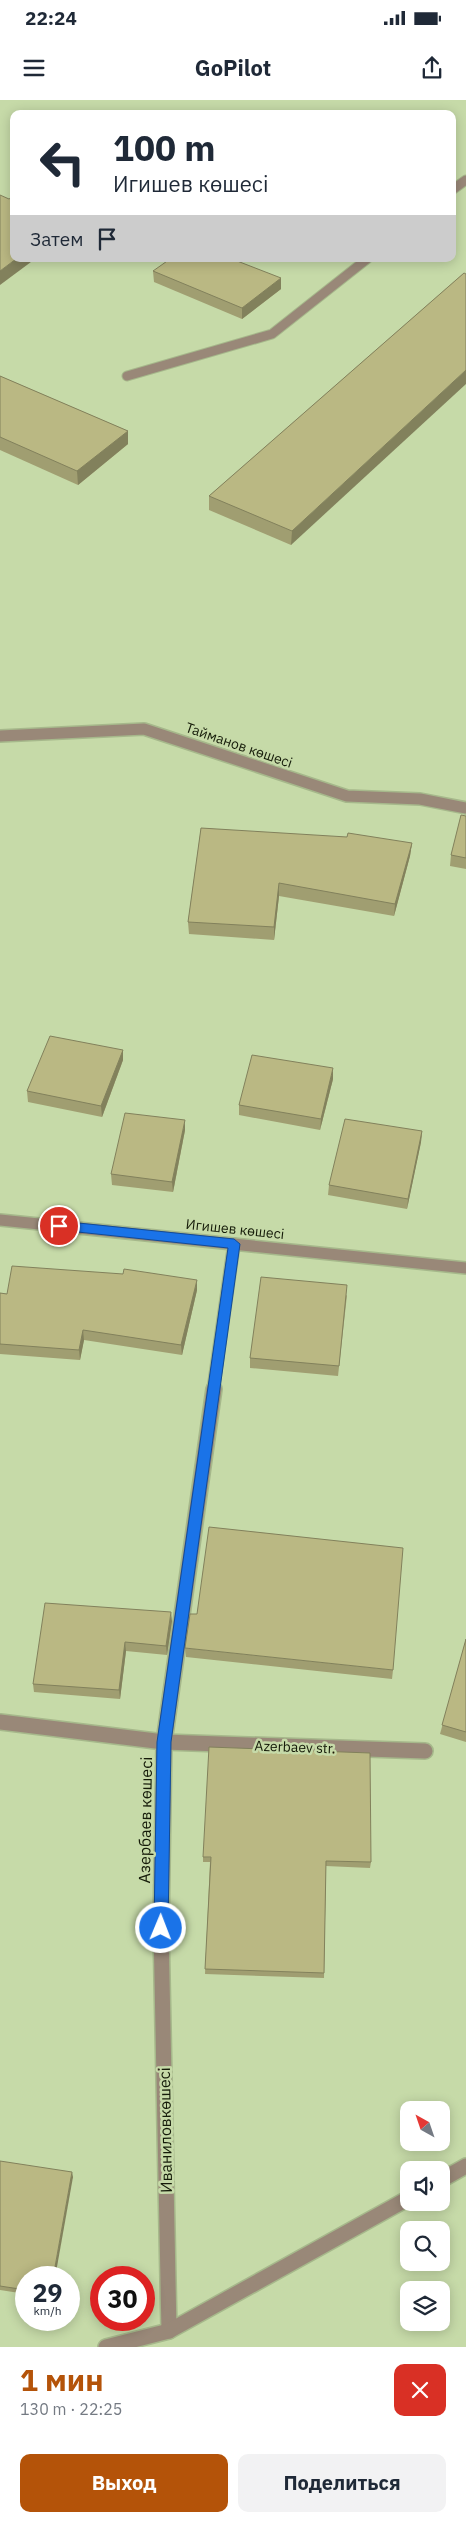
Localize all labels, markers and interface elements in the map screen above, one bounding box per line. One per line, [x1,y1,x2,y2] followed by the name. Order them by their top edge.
[25,6,77,30] text: 22:24
[195,53,271,82] text: GoPilot
[20,54,48,82] icon: menu
[418,54,446,82] icon: share
[113,125,216,171] text: 100 m
[30,130,95,195] icon: left
[113,169,268,198] text: Игишев көшесі
[93,225,121,253] icon: arrive
[30,227,83,251] text: Затем
[183,718,295,772] street label: Тайманов көшесі
[38,1205,80,1247] pin
[45,1212,73,1240] icon: arrive
[185,1215,285,1243] street label: Игишев көшесі
[254,1737,336,1757] street label: Azerbaev str.
[134,1757,156,1883] street label: Азербаев көшесі
[134,1901,186,1953] position arrow
[154,2067,176,2193] street label: Иваниловкөшесі
[400,2101,450,2151] north arrow
[400,2101,450,2331] map controls
[400,2161,450,2211] button: sound
[400,2221,450,2271] button: search
[90,2266,155,2331] speed limit sign: 30
[32,2276,63,2309] text: 29
[400,2281,450,2331] button: layers
[33,2303,62,2318] text: km/h
[20,2360,104,2399] text: 1 мин
[394,2364,446,2416] button: close
[20,2399,122,2419] text: 130 m · 22:25
[20,2454,228,2512] button: Выход
[238,2454,446,2512] button: Поделиться

